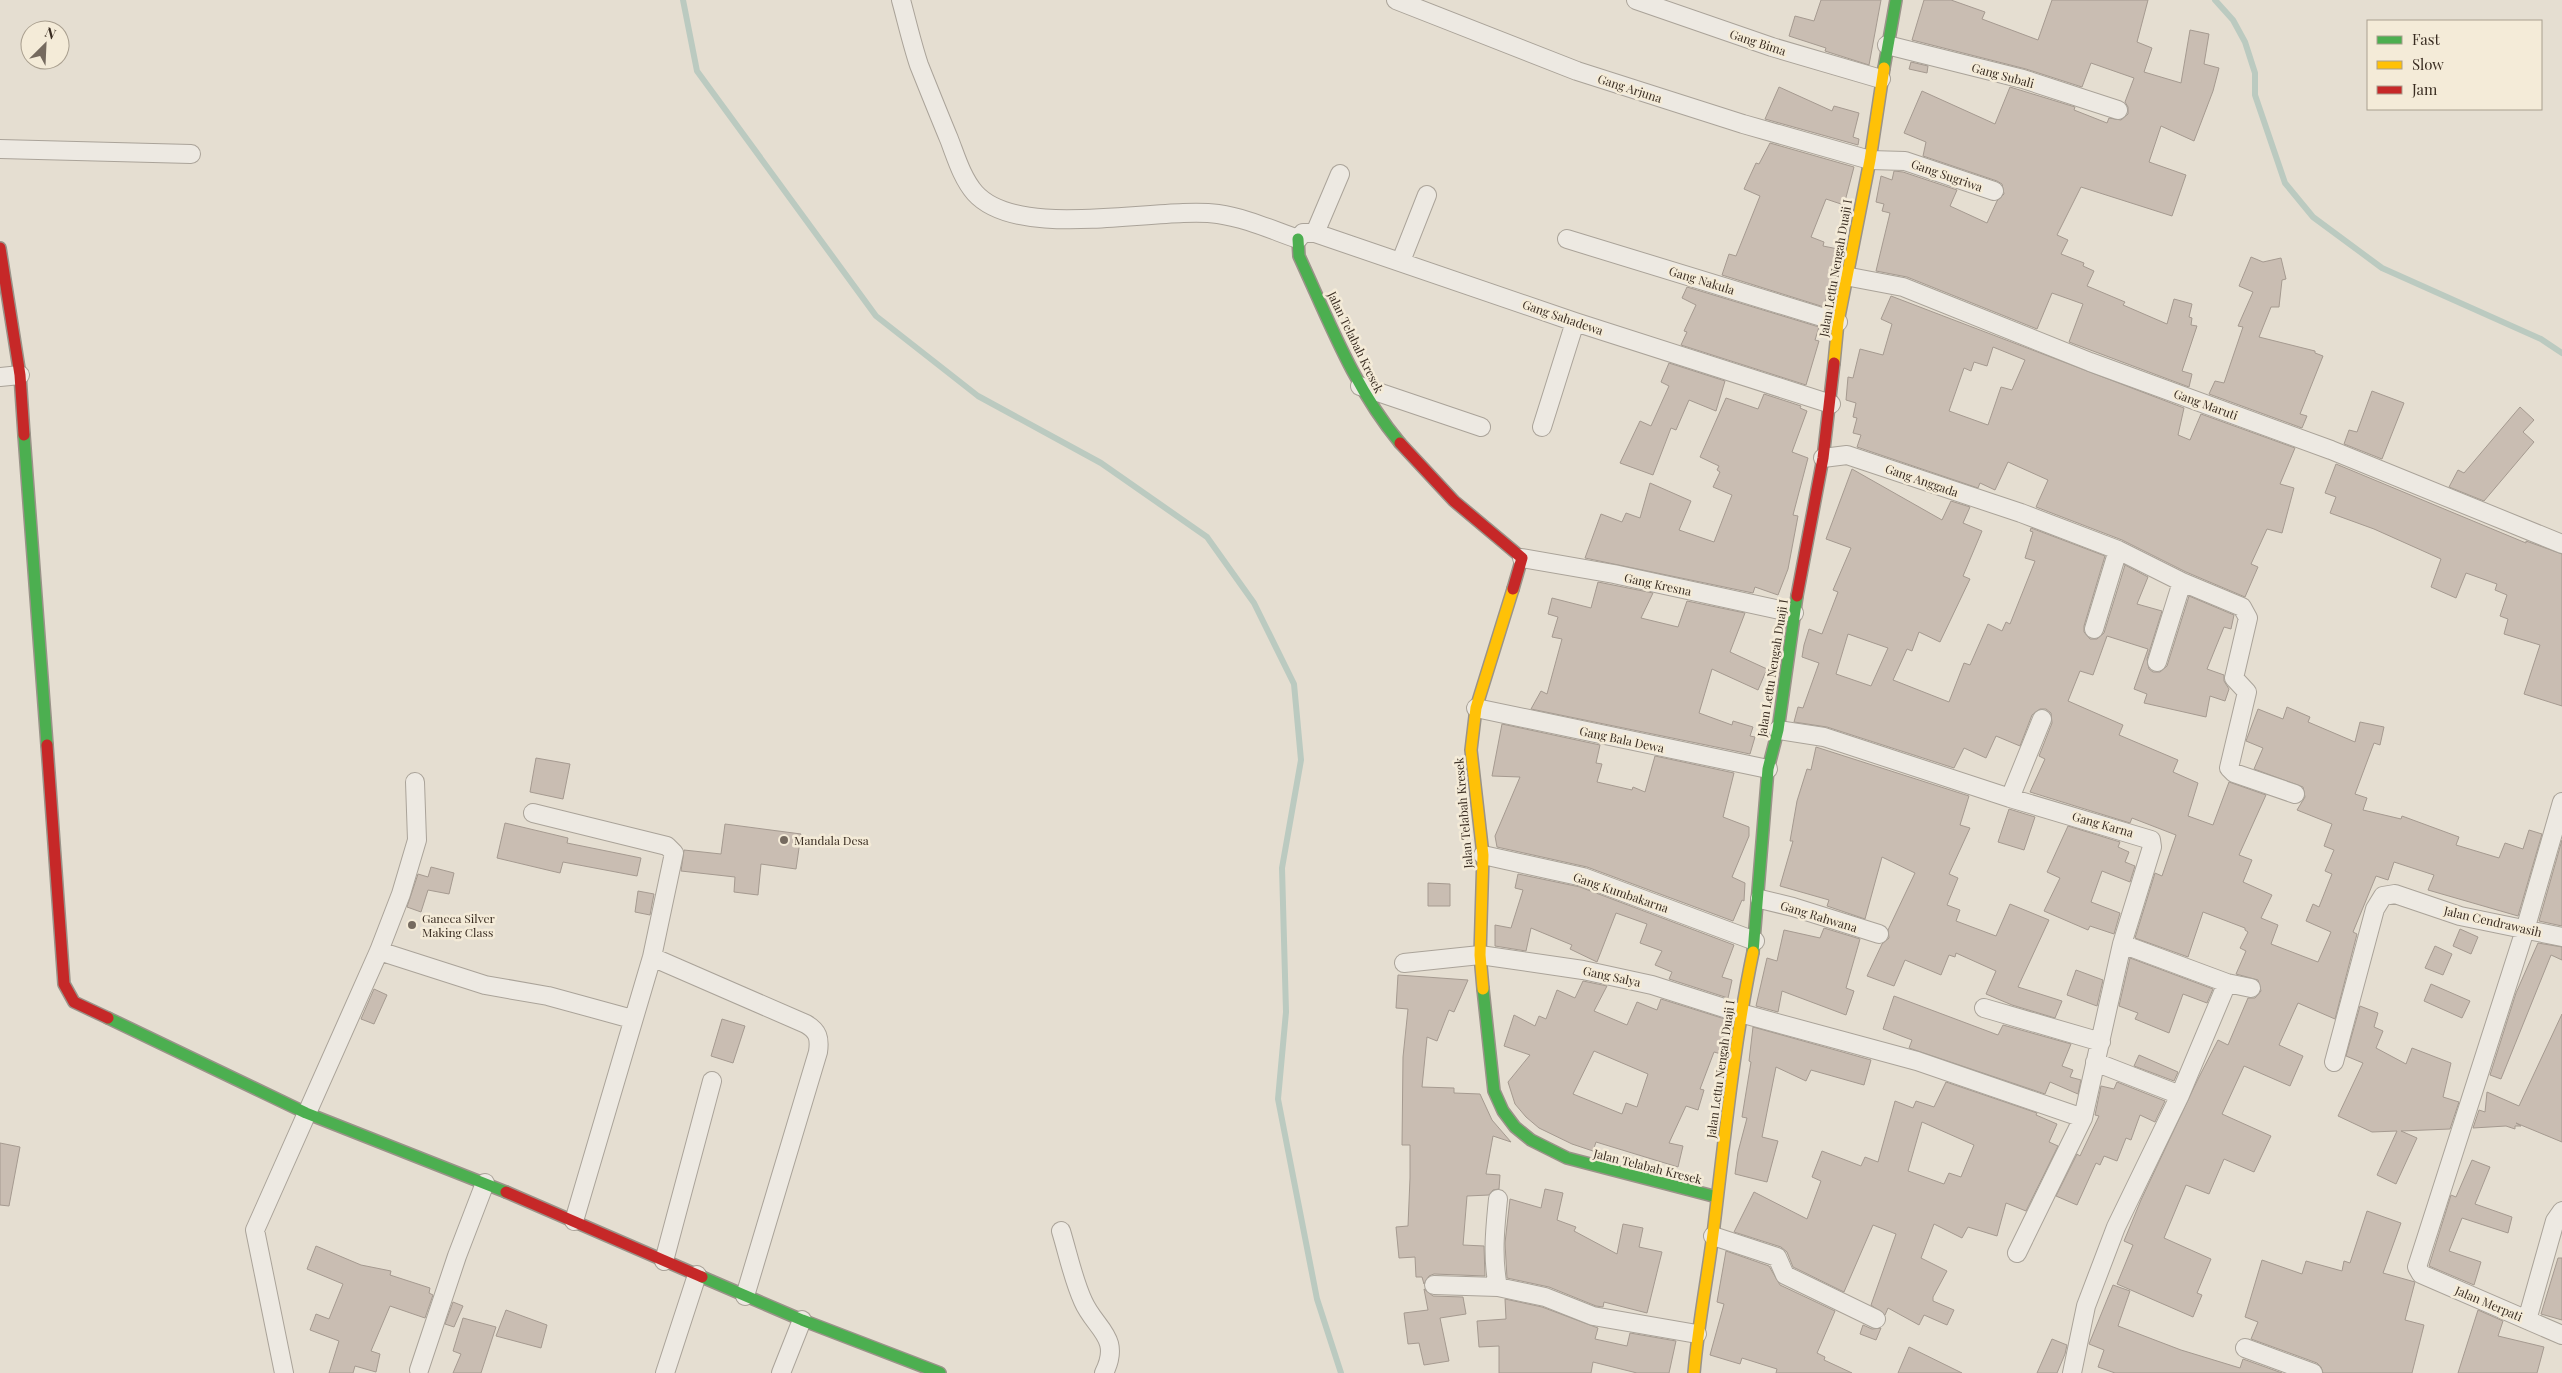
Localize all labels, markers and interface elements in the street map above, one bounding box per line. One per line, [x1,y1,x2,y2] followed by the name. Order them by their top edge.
[20,20,70,70] north arrow
[2367,20,2542,110] legend
[42,22,59,43] text: N
[1728,25,1788,59] street label: Gang Bima
[2412,29,2441,49] text: Fast
[2412,54,2444,74] text: Slow
[1970,59,2036,91] street label: Gang Subali
[1596,70,1664,106] street label: Gang Arjuna
[2411,79,2438,99] text: Jam
[1909,155,1985,195] street label: Gang Sugriwa
[1815,198,1855,339] street label: Jalan Lettu Nengah Duaji I
[1667,262,1737,298] street label: Gang Nakula
[1324,288,1388,396] street label: Jalan Telabah Kresek
[1521,296,1605,338] street label: Gang Sahadewa
[2172,385,2241,423] street label: Gang Maruti
[1883,460,1961,500] street label: Gang Anggada
[1623,569,1693,599] street label: Gang Kresna
[1753,598,1791,739] street label: Jalan Lettu Nengah Duaji I
[1578,722,1666,756] street label: Gang Bala Dewa
[1450,757,1476,870] street label: Jalan Telabah Kresek
[2070,808,2136,840] street label: Gang Karna
[794,832,869,848] place label: Mandala Desa
[778,834,790,846] marker: Mandala Desa
[1571,868,1671,916] street label: Gang Kumbakarna
[1779,897,1859,935] street label: Gang Rahwana
[2442,902,2544,940] street label: Jalan Cendrawasih
[422,910,496,940] place label: Ganeca Silver Making Class
[406,919,418,931] marker: Ganeca Silver Making Class
[1582,962,1642,990] street label: Gang Salya
[1702,999,1738,1140] street label: Jalan Lettu Nengah Duaji I
[1591,1145,1704,1187] street label: Jalan Telabah Kresek
[2452,1281,2525,1325] street label: Jalan Merpati

